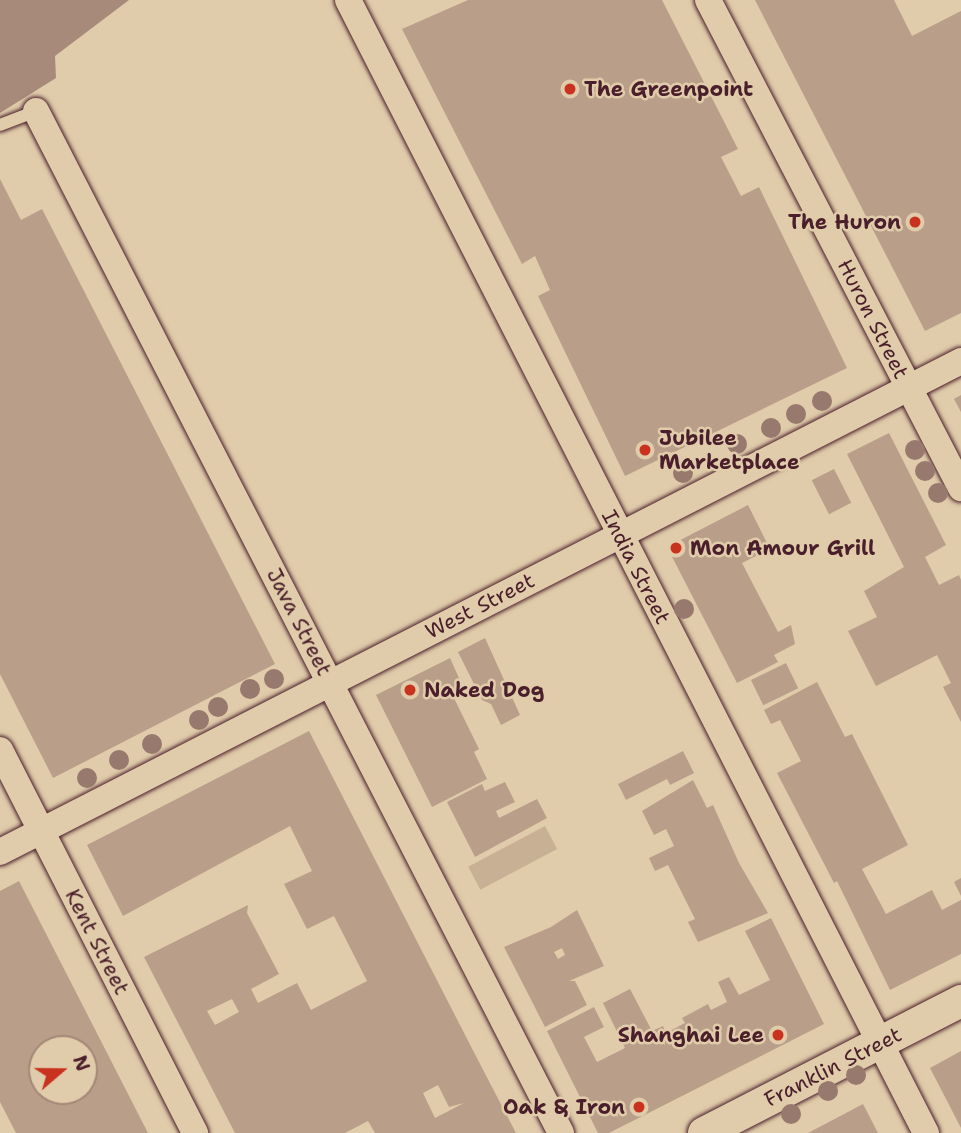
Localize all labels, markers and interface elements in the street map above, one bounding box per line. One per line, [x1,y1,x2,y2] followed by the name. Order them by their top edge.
[584,76,753,102] place label: The Greenpoint
[562,81,578,97] marker: The Greenpoint
[788,209,901,235] place label: The Huron
[907,214,923,230] marker: The Huron
[832,255,914,383] street label: Huron Street
[659,425,800,475] place label: Jubilee Marketplace
[637,442,653,458] marker: Jubilee Marketplace
[596,506,676,628] street label: India Street
[690,535,875,561] place label: Mon Amour Grill
[668,540,684,556] marker: Mon Amour Grill
[261,564,337,680] street label: Java Street
[421,568,539,644] street label: West Street
[424,677,544,703] place label: Naked Dog
[402,682,418,698] marker: Naked Dog
[60,885,134,999] street label: Kent Street
[618,1022,764,1048] place label: Shanghai Lee
[760,1022,906,1112] street label: Franklin Street
[770,1027,786,1043] marker: Shanghai Lee
[28,1035,98,1105] north arrow
[67,1052,96,1075] text: N
[503,1094,625,1120] place label: Oak & Iron
[631,1099,647,1115] marker: Oak & Iron

